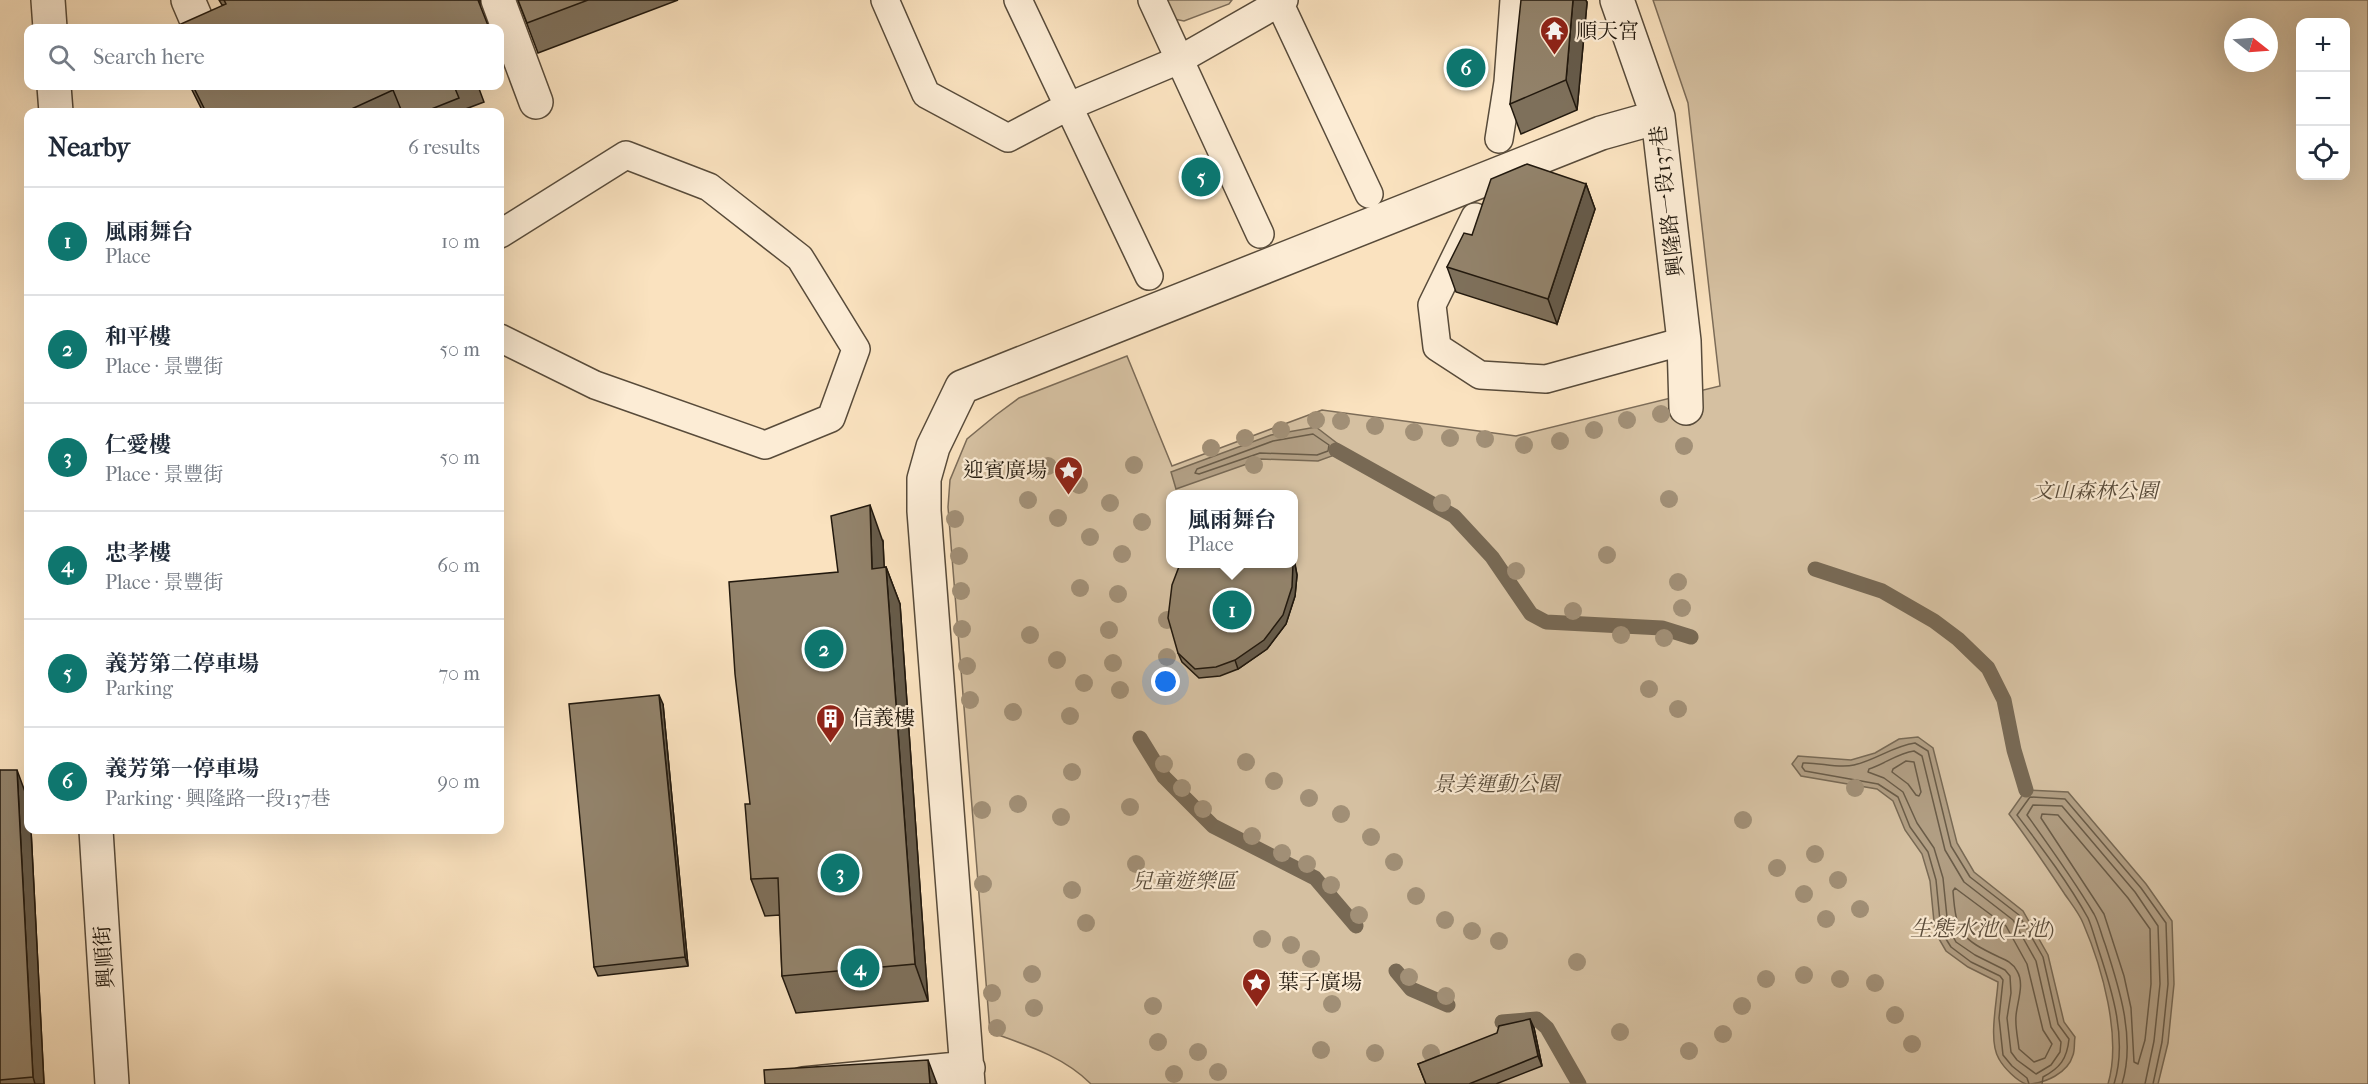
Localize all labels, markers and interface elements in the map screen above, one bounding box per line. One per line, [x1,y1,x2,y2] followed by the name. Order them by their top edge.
[1539,15,1571,57] temple icon: 順天宮
[2224,18,2278,72] north arrow
[2296,18,2350,180] map controls
[2296,18,2350,72] button: +
[1576,19,1639,43] place label: 順天宮
[24,24,504,90] search box
[45,41,78,74] icon: search
[93,44,205,70] text: Search here
[1446,46,1486,90] pin: 6
[2296,72,2350,126] button: −
[1646,124,1688,278] street label: 興隆路一段137巷
[2296,126,2350,180] button: locate
[48,132,130,163] text: Nearby
[408,136,480,159] text: 6 results
[1182,154,1220,200] pin: 5
[105,219,193,245] text: 風雨舞台
[64,230,71,253] text: 1
[441,230,480,253] text: 10 m
[105,245,151,268] text: Place
[105,324,171,350] text: 和平樓
[62,338,73,361] text: 2
[439,338,480,361] text: 50 m
[105,355,223,378] text: Place · 景豐街
[105,432,171,458] text: 仁愛樓
[63,446,72,469] text: 3
[439,446,480,469] text: 50 m
[1052,454,1084,496] place icon: 迎賓廣場
[963,458,1047,482] place label: 迎賓廣場
[105,463,223,486] text: Place · 景豐街
[2032,479,2161,503] park label: 文山森林公園
[1166,490,1298,568] popup
[1188,507,1276,533] text: 風雨舞台
[1188,533,1234,556] text: Place
[105,540,171,566] text: 忠孝樓
[62,554,73,577] text: 4
[437,554,480,577] text: 60 m
[105,571,223,594] text: Place · 景豐街
[1212,588,1252,632] pin: 1
[804,626,844,672] pin: 2
[105,651,259,677] text: 義芳第二停車場
[63,662,72,685] text: 5
[438,662,480,685] text: 70 m
[1151,667,1180,696] your location
[105,677,173,700] text: Parking
[815,702,847,744] building icon: 信義樓
[852,706,915,730] place label: 信義樓
[105,756,259,782] text: 義芳第一停車場
[62,770,73,793] text: 6
[438,770,480,793] text: 90 m
[1433,772,1562,796] park label: 景美運動公園
[105,787,331,810] text: Parking · 興隆路一段137巷
[820,850,860,896] pin: 3
[1132,869,1239,893] park label: 兒童遊樂區
[1910,916,2054,942] water label: 生態水池(上池)
[90,925,118,989] street label: 興順街
[840,946,880,990] pin: 4
[1241,966,1273,1008] place icon: 葉子廣場
[1278,970,1362,994] place label: 葉子廣場

